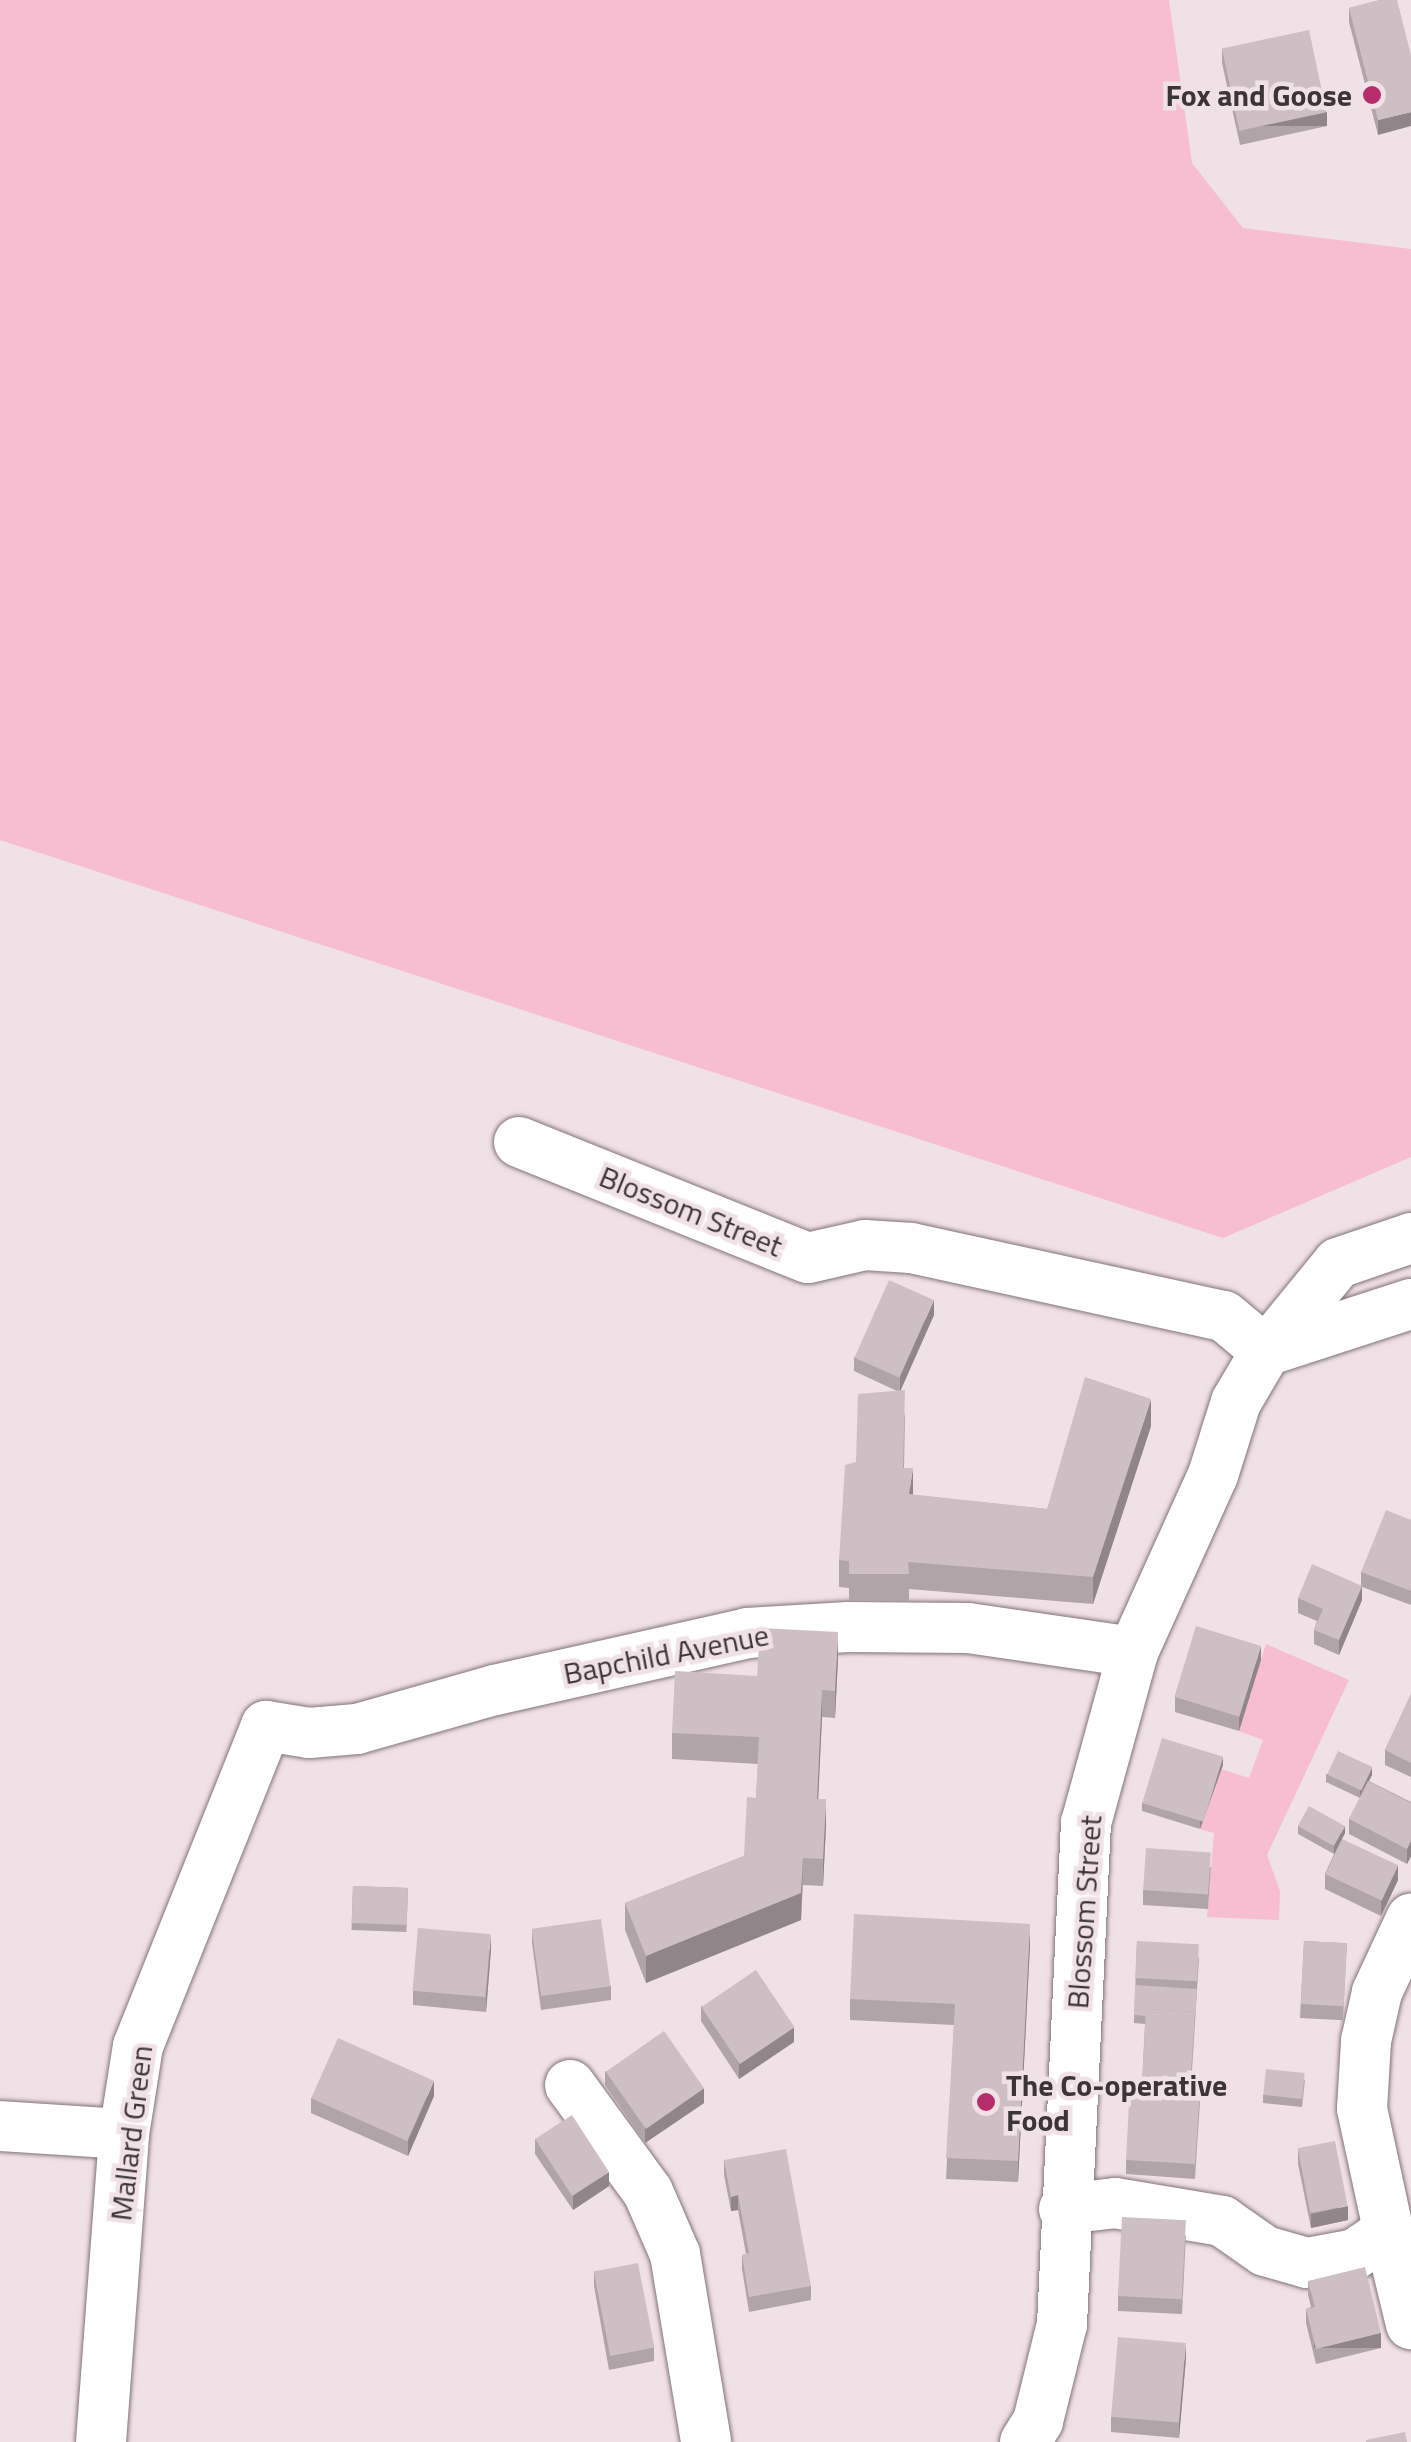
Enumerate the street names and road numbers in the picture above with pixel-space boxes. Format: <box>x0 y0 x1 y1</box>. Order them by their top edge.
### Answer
street label: Blossom Street <box>594 1158 788 1264</box>
street label: Bapchild Avenue <box>560 1616 772 1692</box>
street label: Blossom Street <box>1059 1814 1109 2010</box>
street label: Mallard Green <box>102 2043 160 2223</box>

